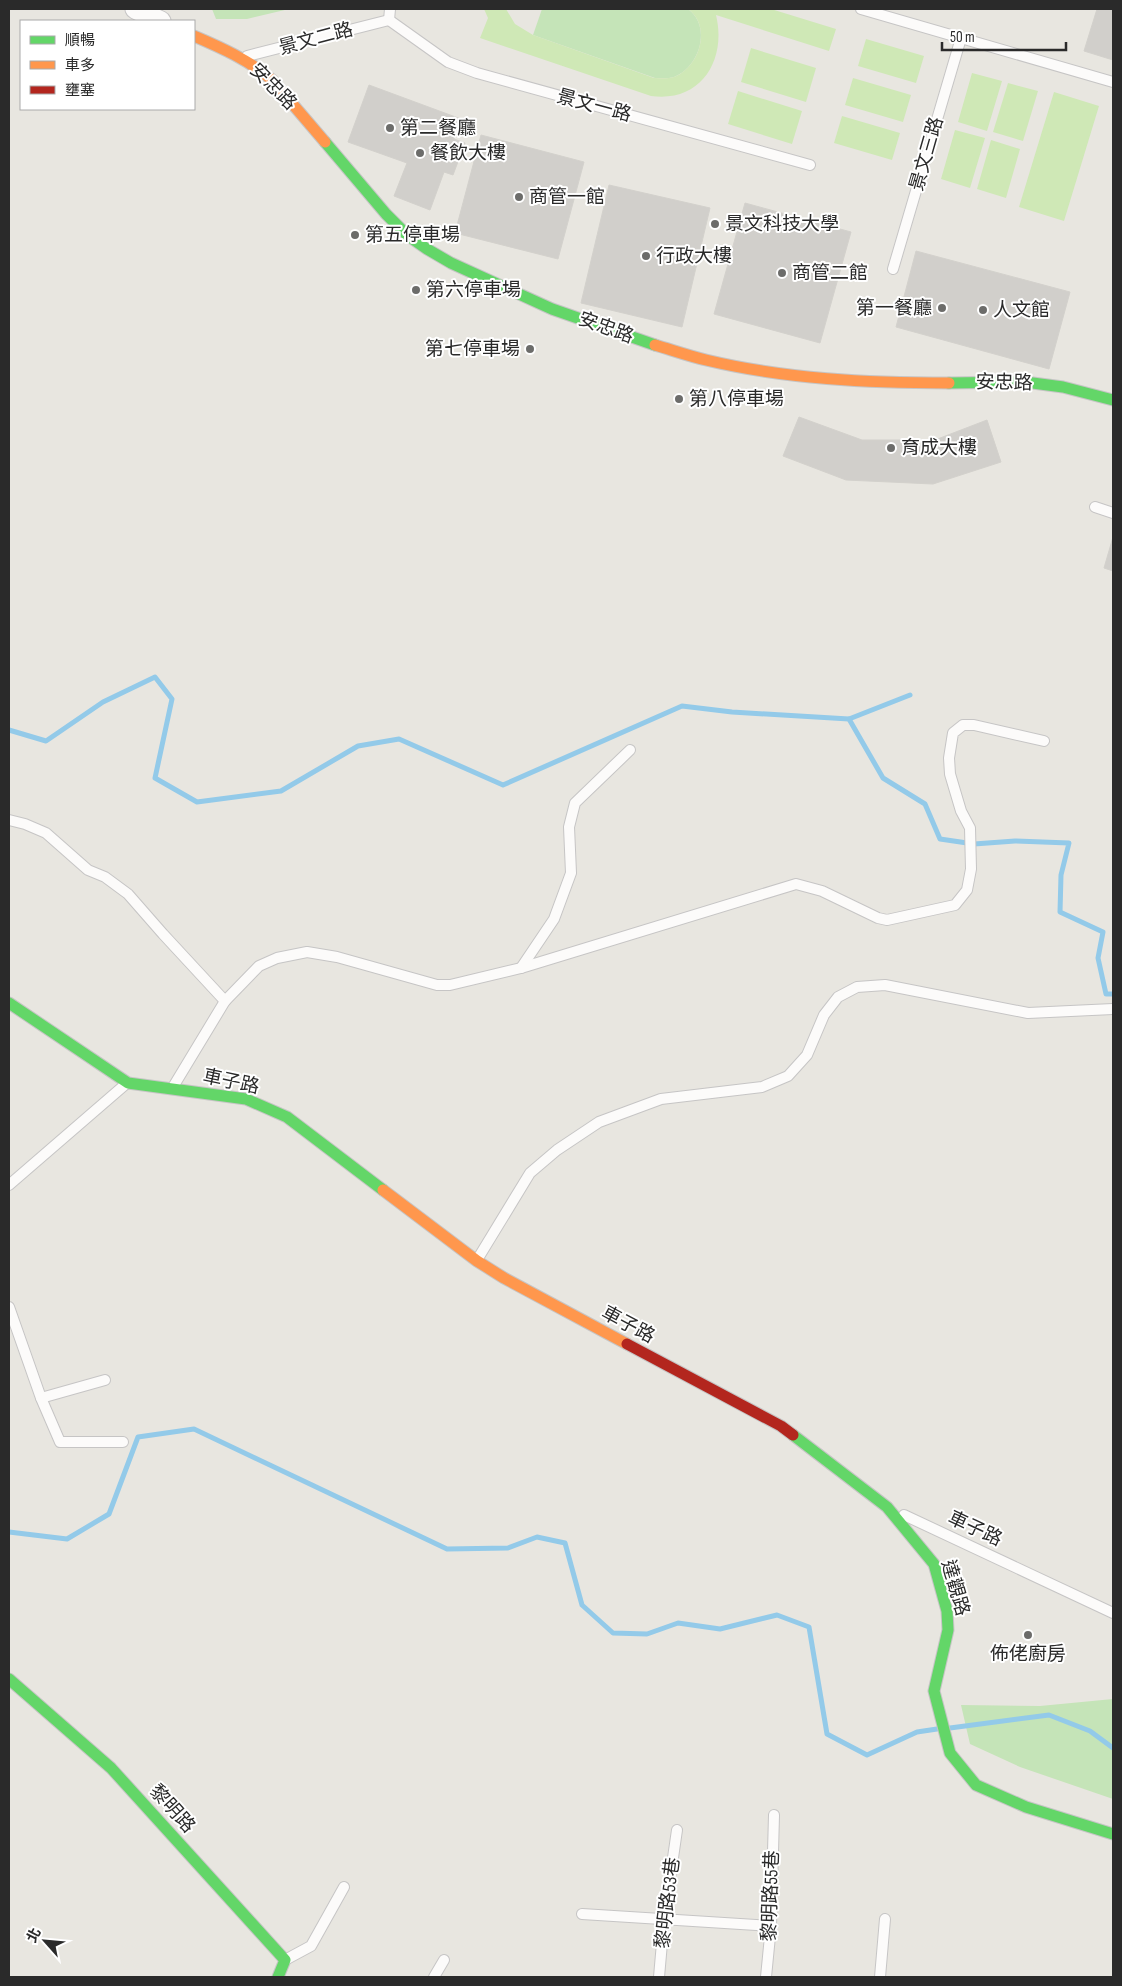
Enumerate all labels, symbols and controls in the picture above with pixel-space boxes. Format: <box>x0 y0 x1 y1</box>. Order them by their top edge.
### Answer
street label: 景文二路 <box>276 18 356 60</box>
legend <box>20 20 195 110</box>
scale bar <box>942 20 1066 52</box>
text: 50 m <box>950 28 975 47</box>
text: 順暢 <box>65 31 95 50</box>
text: 車多 <box>65 56 95 75</box>
street label: 安忠路 <box>245 59 301 115</box>
text: 壅塞 <box>65 81 95 100</box>
street label: 景文一路 <box>554 85 634 127</box>
street label: 景文三路 <box>905 114 949 194</box>
place label: 第二餐廳 <box>400 117 476 140</box>
marker: 第二餐廳 <box>384 122 396 134</box>
place label: 餐飲大樓 <box>430 142 506 165</box>
marker: 餐飲大樓 <box>414 147 426 159</box>
place label: 商管一館 <box>529 186 605 209</box>
marker: 商管一館 <box>513 191 525 203</box>
place label: 景文科技大學 <box>725 213 839 236</box>
marker: 景文科技大學 <box>709 218 721 230</box>
place label: 第五停車場 <box>365 224 460 247</box>
marker: 第五停車場 <box>349 229 361 241</box>
place label: 行政大樓 <box>656 245 732 268</box>
marker: 行政大樓 <box>640 250 652 262</box>
place label: 商管二館 <box>792 262 868 285</box>
marker: 商管二館 <box>776 267 788 279</box>
place label: 第六停車場 <box>426 279 521 302</box>
marker: 第六停車場 <box>410 284 422 296</box>
place label: 第一餐廳 <box>856 297 932 320</box>
place label: 人文館 <box>993 299 1050 322</box>
marker: 第一餐廳 <box>936 302 948 314</box>
marker: 人文館 <box>977 304 989 316</box>
street label: 安忠路 <box>575 307 637 349</box>
place label: 第七停車場 <box>425 338 520 361</box>
marker: 第七停車場 <box>524 343 536 355</box>
street label: 安忠路 <box>975 371 1033 395</box>
place label: 第八停車場 <box>689 388 784 411</box>
marker: 第八停車場 <box>673 393 685 405</box>
place label: 育成大樓 <box>901 437 977 460</box>
marker: 育成大樓 <box>885 442 897 454</box>
street label: 車子路 <box>201 1065 261 1099</box>
street label: 車子路 <box>597 1301 659 1349</box>
street label: 車子路 <box>944 1507 1006 1551</box>
street label: 達觀路 <box>936 1557 974 1619</box>
marker: 佈佬廚房 <box>1022 1629 1034 1641</box>
place label: 佈佬廚房 <box>990 1643 1066 1666</box>
street label: 黎明路 <box>144 1780 200 1838</box>
street label: 黎明路55巷 <box>758 1850 784 1942</box>
street label: 黎明路53巷 <box>651 1856 685 1950</box>
north arrow <box>20 1916 70 1966</box>
text: 北 <box>23 1925 45 1945</box>

